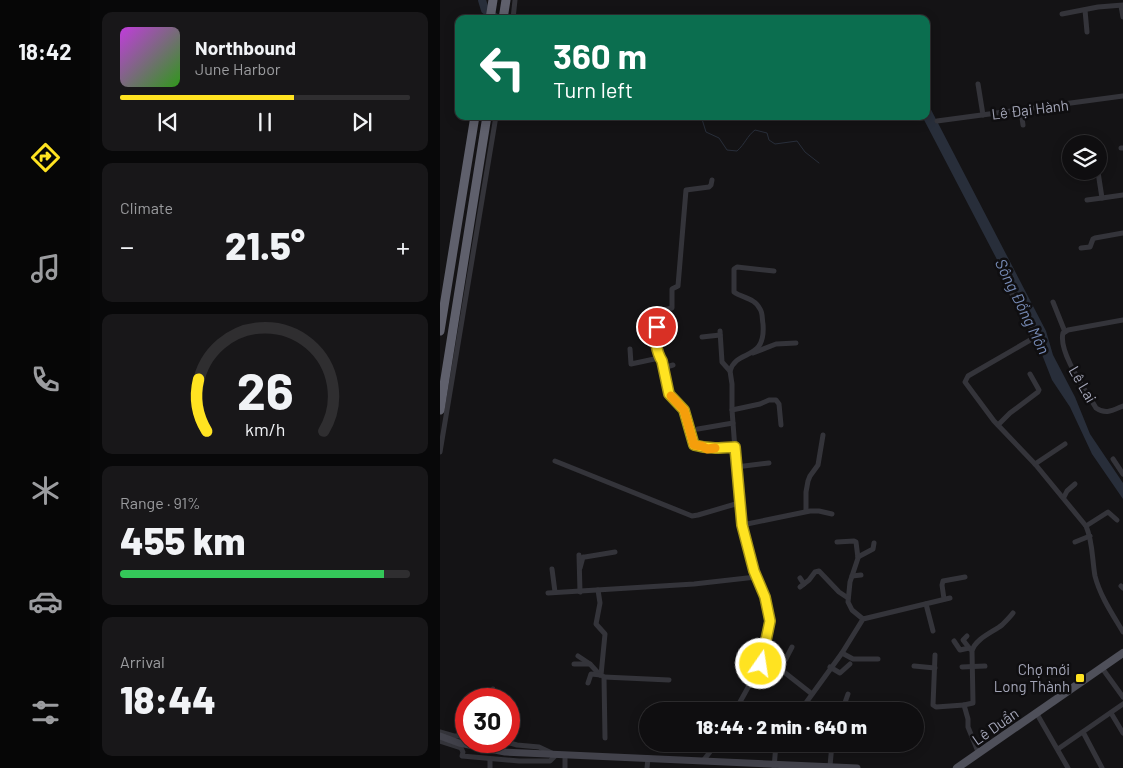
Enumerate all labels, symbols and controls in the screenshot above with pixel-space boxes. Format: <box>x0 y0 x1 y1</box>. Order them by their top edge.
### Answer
text: 360 m <box>553 34 647 76</box>
icon: left <box>470 35 535 100</box>
text: Northbound <box>195 36 296 59</box>
text: 18:42 <box>18 38 72 64</box>
text: June Harbor <box>195 59 281 78</box>
text: Turn left <box>553 76 633 102</box>
street label: Lê Đại Hành <box>990 95 1070 123</box>
icon: previous <box>154 108 182 136</box>
icon: pause <box>251 108 279 136</box>
icon: next <box>348 108 376 136</box>
map controls <box>1062 135 1107 180</box>
button: layers <box>1062 135 1107 180</box>
icon: directions <box>28 140 63 175</box>
text: Climate <box>120 198 173 217</box>
text: 21.5° <box>225 222 305 268</box>
text: − <box>120 229 134 263</box>
text: + <box>396 229 410 263</box>
icon: music <box>28 251 63 286</box>
water label: Sông Đồng Môn <box>992 255 1054 357</box>
pin <box>636 306 678 348</box>
icon: arrive <box>643 313 671 341</box>
text: 26 <box>236 358 294 420</box>
icon: phone <box>28 362 63 397</box>
street label: Lê Lai <box>1065 362 1101 406</box>
text: km/h <box>245 418 285 440</box>
icon: climate <box>28 473 63 508</box>
text: Range · 91% <box>120 493 201 512</box>
text: 455 km <box>120 517 246 563</box>
icon: car <box>28 584 63 619</box>
position arrow <box>734 637 786 689</box>
text: Arrival <box>120 652 165 671</box>
place label: Chợ mới Long Thành <box>994 660 1070 695</box>
marker: Chợ mới Long Thành <box>1074 672 1086 684</box>
text: 18:44 <box>120 676 216 722</box>
speed limit sign: 30 <box>455 688 520 753</box>
icon: filters <box>28 695 63 730</box>
street label: Lê Duẩn <box>968 704 1022 748</box>
text: 18:44 · 2 min · 640 m <box>696 715 867 738</box>

